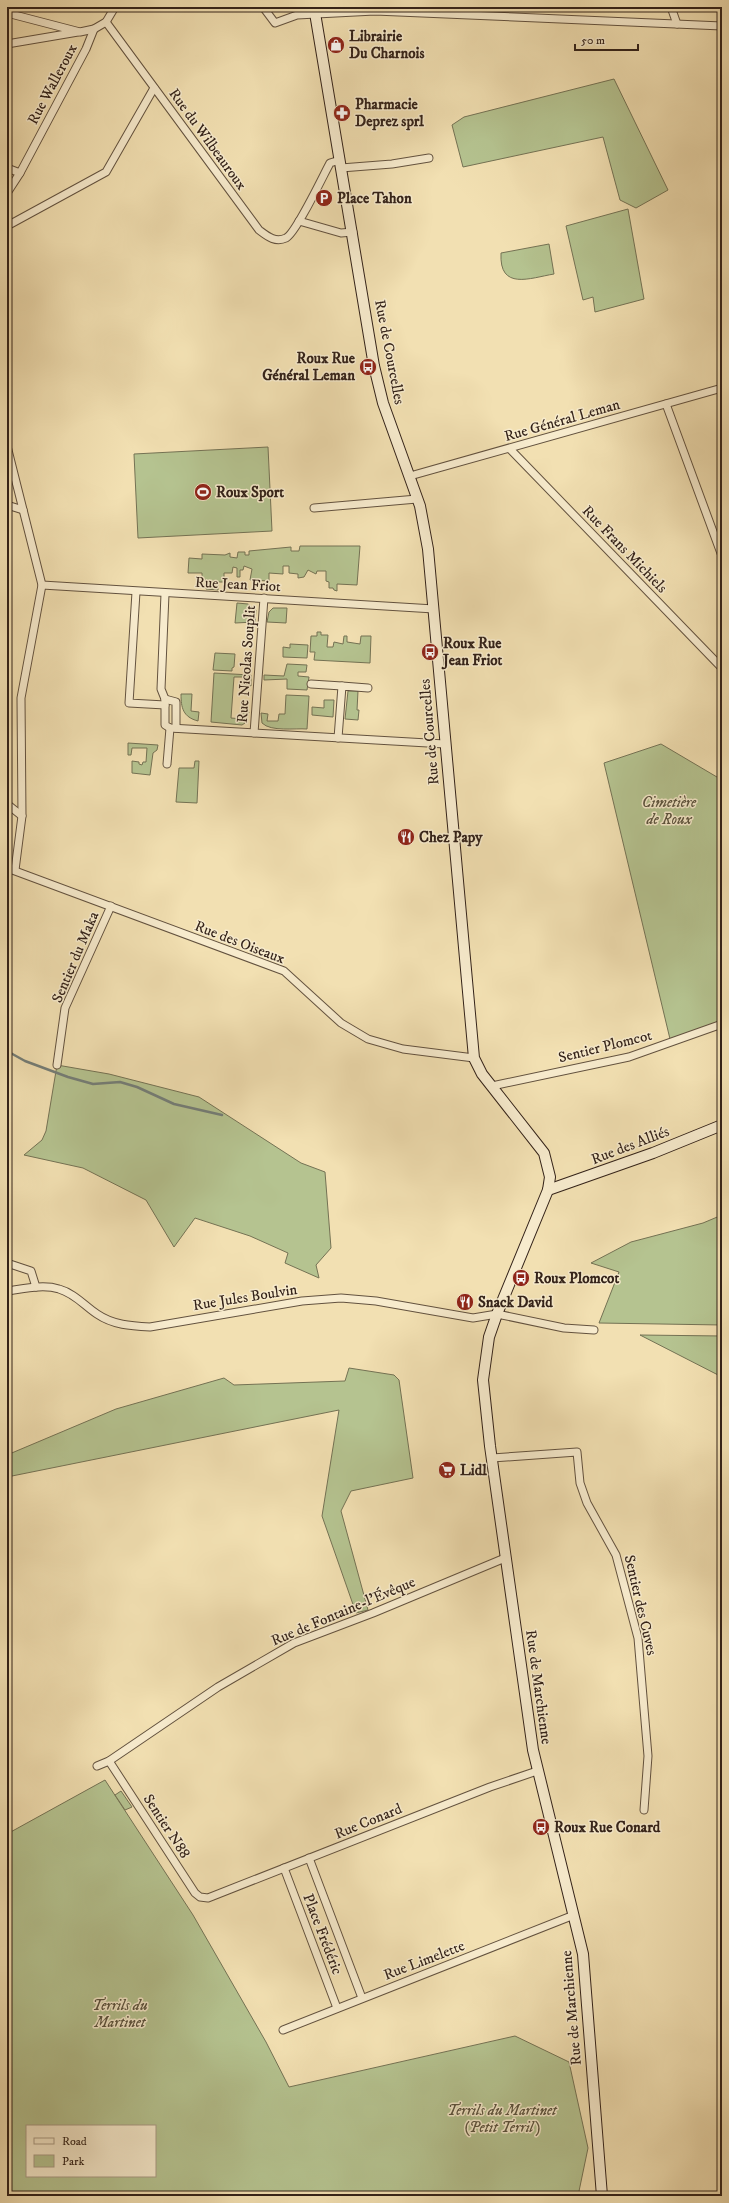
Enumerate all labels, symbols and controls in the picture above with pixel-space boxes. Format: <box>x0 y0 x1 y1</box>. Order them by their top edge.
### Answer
scale bar <box>575 26 638 52</box>
place label: Librairie Du Charnois <box>349 27 424 63</box>
text: 50 m <box>581 33 605 48</box>
shop icon: Librairie Du Charnois <box>326 35 346 55</box>
street label: Rue Walleroux <box>23 40 82 128</box>
street label: Rue du Wilbeauroux <box>164 85 251 194</box>
place label: Pharmacie Deprez sprl <box>355 95 424 131</box>
pharmacy icon: Pharmacie Deprez sprl <box>332 103 352 123</box>
parking icon: Place Tahon <box>314 188 334 208</box>
place label: Place Tahon <box>337 189 412 208</box>
street label: Rue de Courcelles <box>370 298 409 406</box>
place label: Roux Rue Général Leman <box>262 349 356 385</box>
bus stop icon: Roux Rue Général Leman <box>358 357 378 377</box>
street label: Rue Général Leman <box>502 395 622 446</box>
sports icon: Roux Sport <box>193 482 213 502</box>
place label: Roux Sport <box>216 483 284 502</box>
street label: Rue Frans Michiels <box>578 502 671 597</box>
street label: Rue Jean Friot <box>195 573 282 596</box>
street label: Rue Nicolas Souplit <box>233 604 260 724</box>
place label: Roux Rue Jean Friot <box>441 634 503 670</box>
bus stop icon: Roux Rue Jean Friot <box>420 642 440 662</box>
street label: Rue de Courcelles <box>415 678 444 786</box>
park label: Cimetière de Roux <box>642 793 697 829</box>
restaurant icon: Chez Papy <box>396 827 416 847</box>
place label: Chez Papy <box>419 828 483 847</box>
street label: Sentier du Maka <box>48 908 103 1006</box>
street label: Rue des Oiseaux <box>192 917 288 969</box>
street label: Sentier Plomcot <box>556 1026 654 1067</box>
street label: Rue des Alliés <box>588 1122 672 1169</box>
bus stop icon: Roux Plomcot <box>511 1268 531 1288</box>
place label: Roux Plomcot <box>534 1269 619 1288</box>
street label: Rue Jules Boulvin <box>192 1280 299 1315</box>
restaurant icon: Snack David <box>455 1292 475 1312</box>
place label: Snack David <box>478 1293 553 1312</box>
supermarket icon: Lidl <box>437 1460 457 1480</box>
place label: Lidl <box>460 1461 487 1480</box>
street label: Sentier des Cuves <box>620 1553 661 1657</box>
street label: Rue de Fontaine-l'Évêque <box>268 1572 418 1650</box>
street label: Rue de Marchienne <box>521 1629 556 1746</box>
street label: Sentier N88 <box>139 1791 194 1862</box>
street label: Rue Conard <box>332 1799 405 1844</box>
bus stop icon: Roux Rue Conard <box>531 1817 551 1837</box>
place label: Roux Rue Conard <box>554 1818 661 1837</box>
street label: Place Frédéric <box>298 1891 347 1978</box>
street label: Rue Limelette <box>381 1936 467 1985</box>
street label: Rue de Marchienne <box>557 1950 586 2066</box>
park label: Terrils du Martinet <box>92 1996 148 2032</box>
park label: Terrils du Martinet (Petit Terril) <box>447 2101 558 2137</box>
legend <box>26 2125 156 2177</box>
text: Road <box>62 2134 87 2149</box>
text: Park <box>62 2154 84 2169</box>

